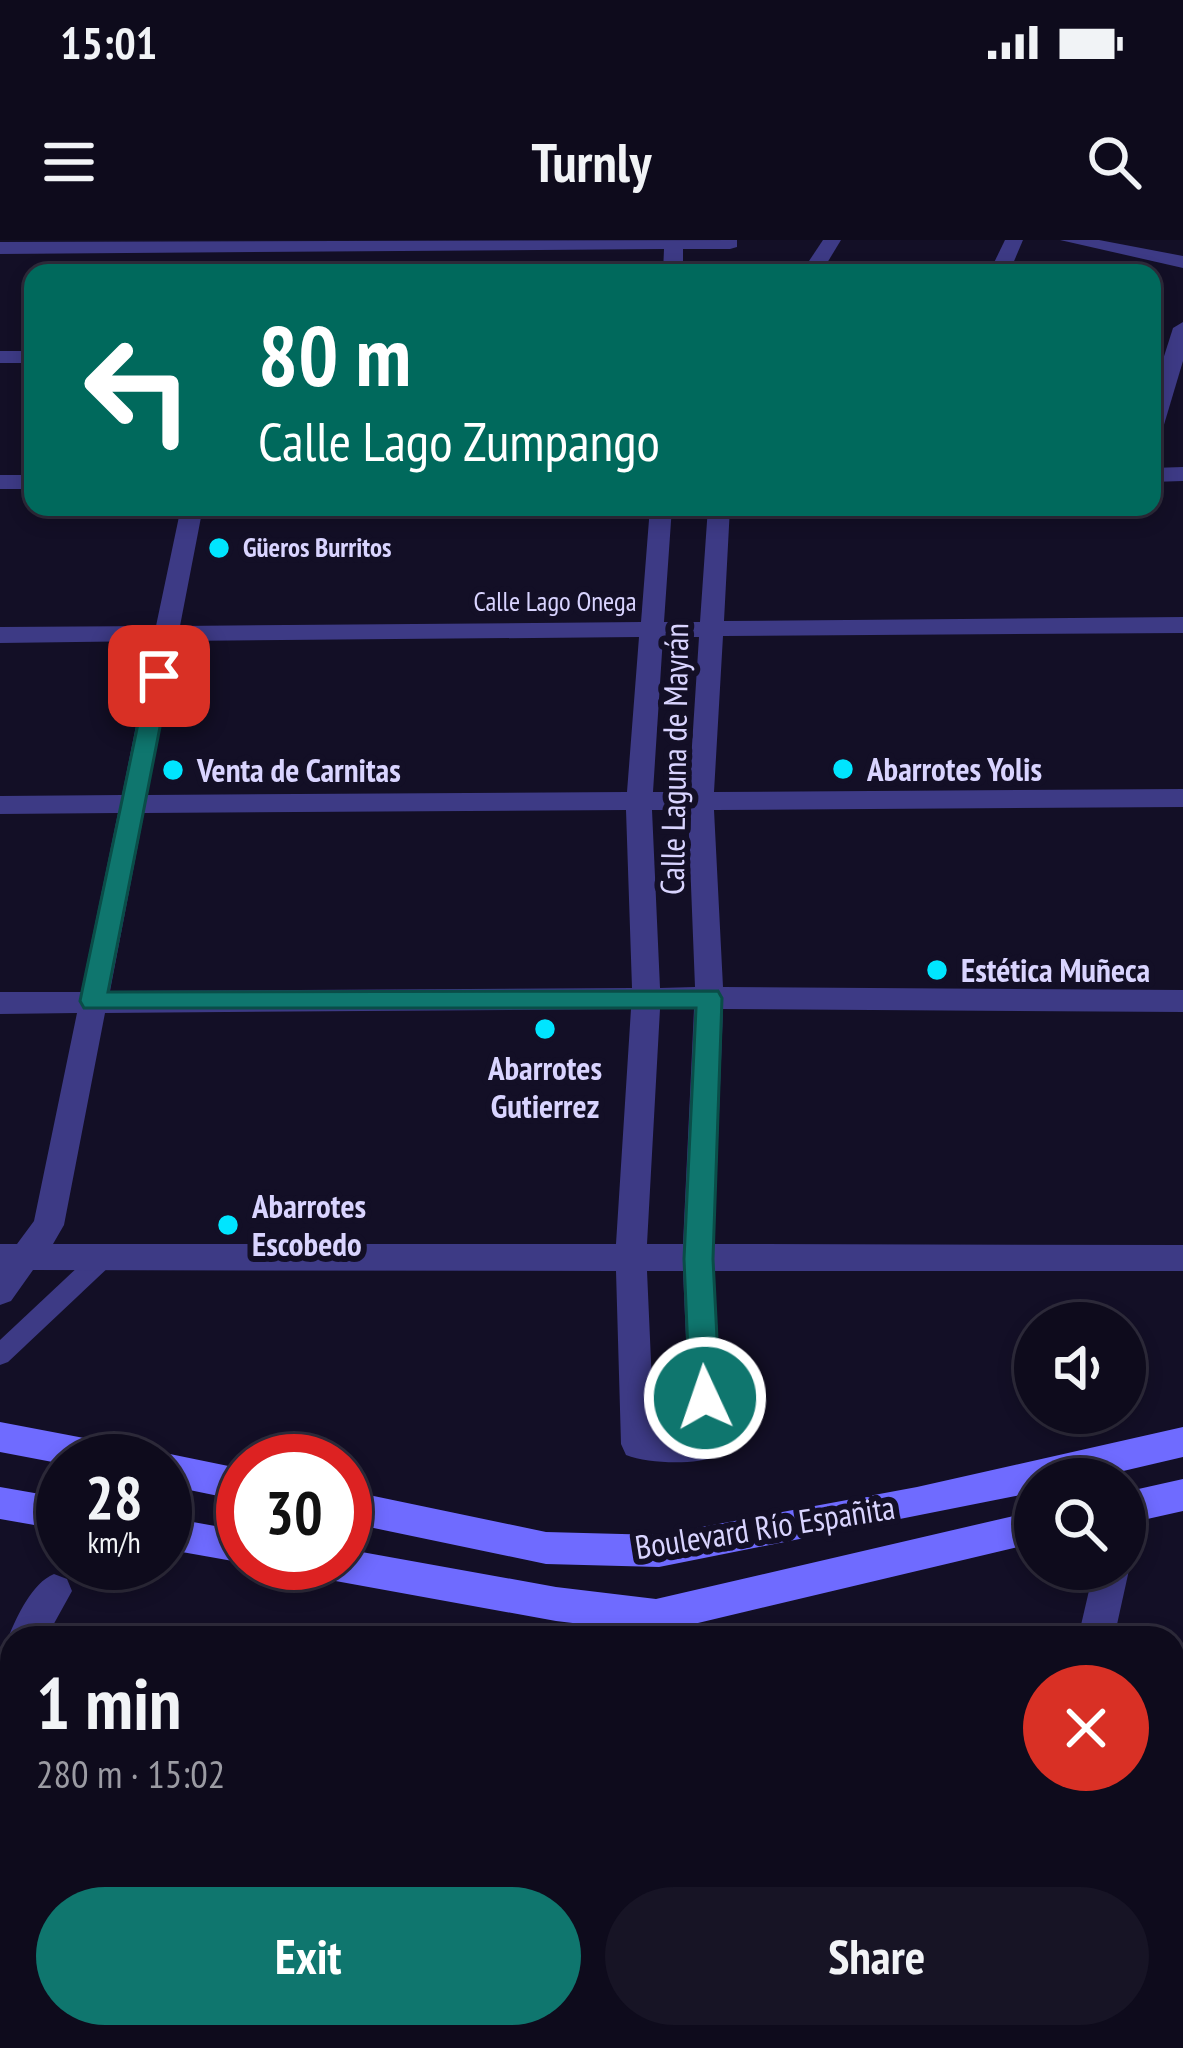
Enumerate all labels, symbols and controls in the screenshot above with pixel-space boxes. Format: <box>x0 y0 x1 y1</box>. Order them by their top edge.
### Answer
text: 15:01 <box>60 13 157 71</box>
text: Turnly <box>532 127 651 197</box>
icon: menu <box>36 129 102 195</box>
icon: search <box>1081 129 1147 195</box>
text: 80 m <box>258 300 411 409</box>
icon: left <box>60 312 216 468</box>
text: Calle Lago Zumpango <box>258 406 660 476</box>
place label: Güeros Burritos <box>243 530 392 564</box>
marker: Güeros Burritos <box>206 535 232 561</box>
street label: Calle Lago Onega <box>473 584 637 618</box>
street label: Calle Laguna de Mayrán <box>650 623 697 895</box>
pin <box>108 625 210 727</box>
icon: arrive <box>126 643 192 709</box>
place label: Abarrotes Yolis <box>866 747 1042 790</box>
place label: Venta de Carnitas <box>196 748 401 791</box>
marker: Abarrotes Yolis <box>830 756 856 782</box>
marker: Venta de Carnitas <box>160 757 186 783</box>
place label: Estética Muñeca <box>961 948 1150 991</box>
marker: Estética Muñeca <box>924 957 950 983</box>
marker: Abarrotes Gutierrez <box>532 1016 558 1042</box>
place label: Abarrotes Gutierrez <box>487 1046 602 1127</box>
place label: Abarrotes Escobedo <box>251 1184 366 1265</box>
marker: Abarrotes Escobedo <box>215 1212 241 1238</box>
map controls <box>1014 1302 1146 1590</box>
button: sound <box>1014 1302 1146 1434</box>
position arrow <box>642 1335 768 1461</box>
speed limit sign: 30 <box>216 1434 372 1590</box>
text: 28 <box>85 1458 143 1536</box>
button: search <box>1014 1458 1146 1590</box>
street label: Boulevard Río Españita <box>632 1485 898 1568</box>
text: km/h <box>87 1522 141 1561</box>
text: 1 min <box>36 1656 181 1749</box>
button: close <box>1023 1665 1149 1791</box>
text: 280 m · 15:02 <box>36 1748 225 1799</box>
button: Exit <box>36 1887 581 2025</box>
button: Share <box>605 1887 1149 2025</box>

